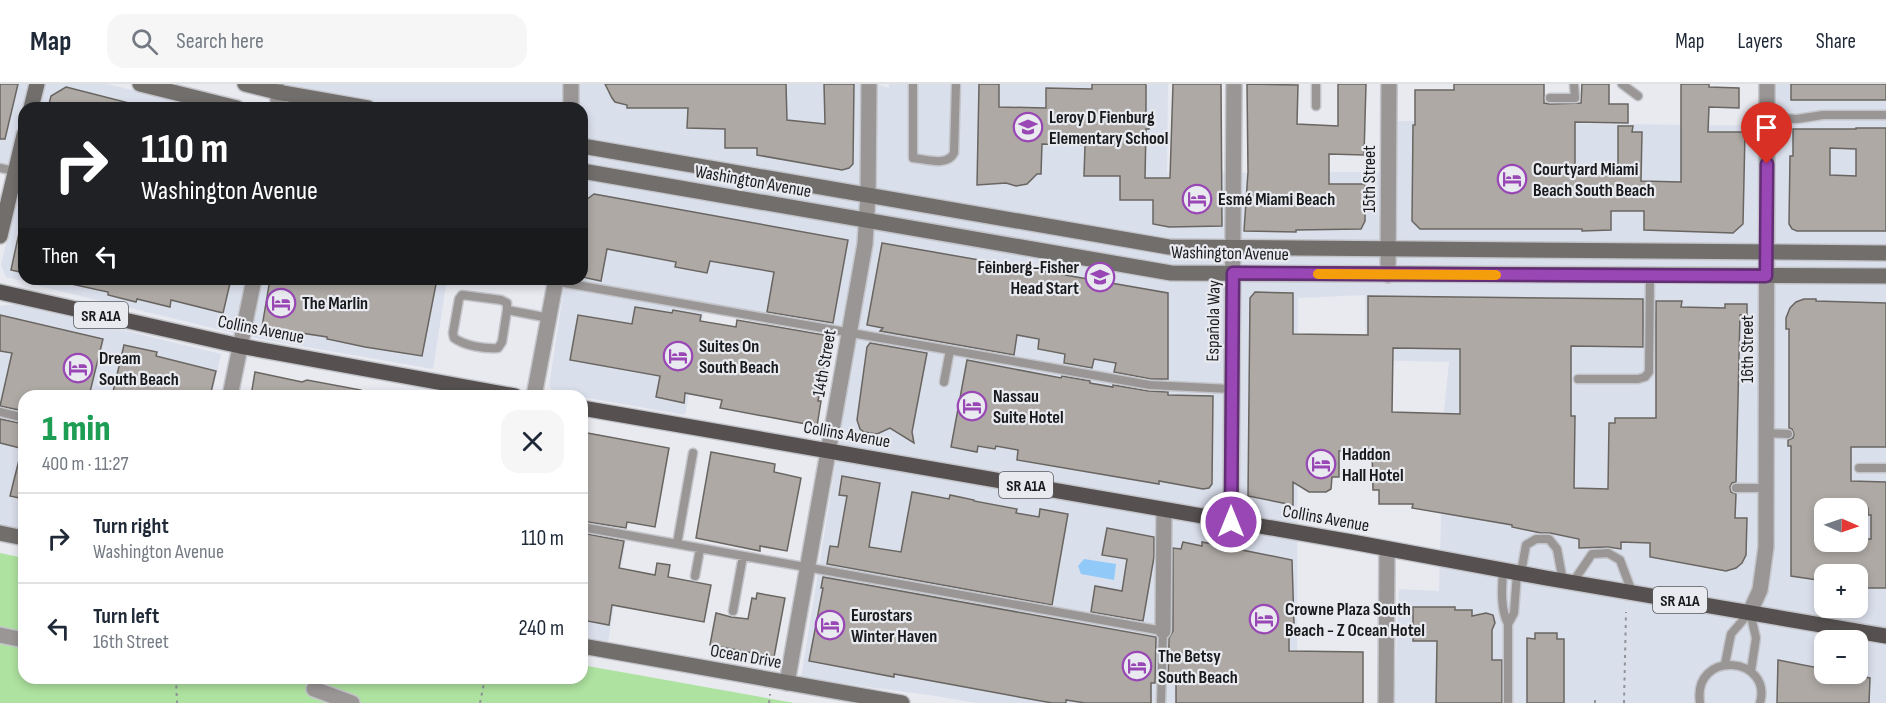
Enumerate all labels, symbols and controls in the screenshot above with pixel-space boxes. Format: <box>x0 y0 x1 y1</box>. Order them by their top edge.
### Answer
search box <box>107 14 527 68</box>
text: Map <box>30 25 71 58</box>
icon: search <box>128 25 161 58</box>
text: Search here <box>176 28 264 55</box>
text: Map <box>1675 29 1704 54</box>
text: Layers <box>1737 29 1783 54</box>
text: Share <box>1816 29 1856 54</box>
pin <box>1741 102 1792 164</box>
place label: Leroy D Fienburg Elementary School <box>1049 107 1168 149</box>
school or university icon: Leroy D Fienburg Elementary School <box>1012 111 1044 143</box>
icon: arrive <box>1750 111 1783 144</box>
text: 110 m <box>141 124 228 175</box>
icon: right <box>42 126 120 204</box>
street label: 15th Street <box>1359 145 1380 213</box>
place label: Courtyard Miami Beach South Beach <box>1533 159 1655 201</box>
street label: Washington Avenue <box>693 161 813 202</box>
hotel icon: Courtyard Miami Beach South Beach <box>1496 163 1528 195</box>
text: Washington Avenue <box>141 175 318 207</box>
hotel icon: Esmé Miami Beach <box>1181 183 1213 215</box>
place label: Esmé Miami Beach <box>1218 189 1335 210</box>
icon: left <box>90 240 123 273</box>
street label: Washington Avenue <box>1171 242 1289 265</box>
text: Then <box>42 243 78 270</box>
place label: Feinberg-Fisher Head Start <box>978 257 1079 299</box>
school or university icon: Feinberg-Fisher Head Start <box>1084 261 1116 293</box>
street label: Española Way <box>1202 280 1225 362</box>
hotel icon: The Marlin <box>265 287 297 319</box>
place label: The Marlin <box>302 293 368 314</box>
road number: SR A1A <box>74 302 128 328</box>
street label: Collins Avenue <box>216 311 306 348</box>
street label: 16th Street <box>1737 314 1758 383</box>
street label: 14th Street <box>808 327 841 398</box>
place label: Suites On South Beach <box>699 336 779 378</box>
hotel icon: Suites On South Beach <box>662 340 694 372</box>
place label: Dream South Beach <box>99 348 179 390</box>
hotel icon: Dream South Beach <box>62 352 94 384</box>
place label: Nassau Suite Hotel <box>993 386 1064 428</box>
hotel icon: Nassau Suite Hotel <box>956 390 988 422</box>
text: 1 min <box>42 408 110 451</box>
button: close <box>501 410 564 473</box>
street label: Collins Avenue <box>802 417 892 452</box>
place label: Haddon Hall Hotel <box>1342 444 1404 486</box>
hotel icon: Haddon Hall Hotel <box>1305 448 1337 480</box>
text: 400 m · 11:27 <box>42 452 129 476</box>
road number: SR A1A <box>999 472 1053 498</box>
position arrow <box>1199 490 1263 554</box>
north arrow <box>1814 498 1868 552</box>
map controls <box>1814 498 1868 684</box>
street label: Collins Avenue <box>1281 501 1371 536</box>
text: Turn right <box>93 513 169 540</box>
icon: right <box>42 522 75 555</box>
text: 110 m <box>521 525 564 552</box>
text: Washington Avenue <box>93 540 224 564</box>
button: + <box>1814 564 1868 618</box>
road number: SR A1A <box>1653 587 1707 613</box>
place label: Crowne Plaza South Beach - Z Ocean Hotel <box>1285 599 1425 641</box>
text: Turn left <box>93 603 159 630</box>
hotel icon: Crowne Plaza South Beach - Z Ocean Hotel <box>1248 603 1280 635</box>
place label: Eurostars Winter Haven <box>851 605 937 647</box>
hotel icon: Eurostars Winter Haven <box>814 609 846 641</box>
icon: left <box>42 612 75 645</box>
text: 240 m <box>518 615 564 642</box>
text: 16th Street <box>93 630 169 654</box>
button: − <box>1814 630 1868 684</box>
street label: Ocean Drive <box>709 640 783 673</box>
place label: The Betsy South Beach <box>1158 646 1238 688</box>
hotel icon: The Betsy South Beach <box>1121 650 1153 682</box>

